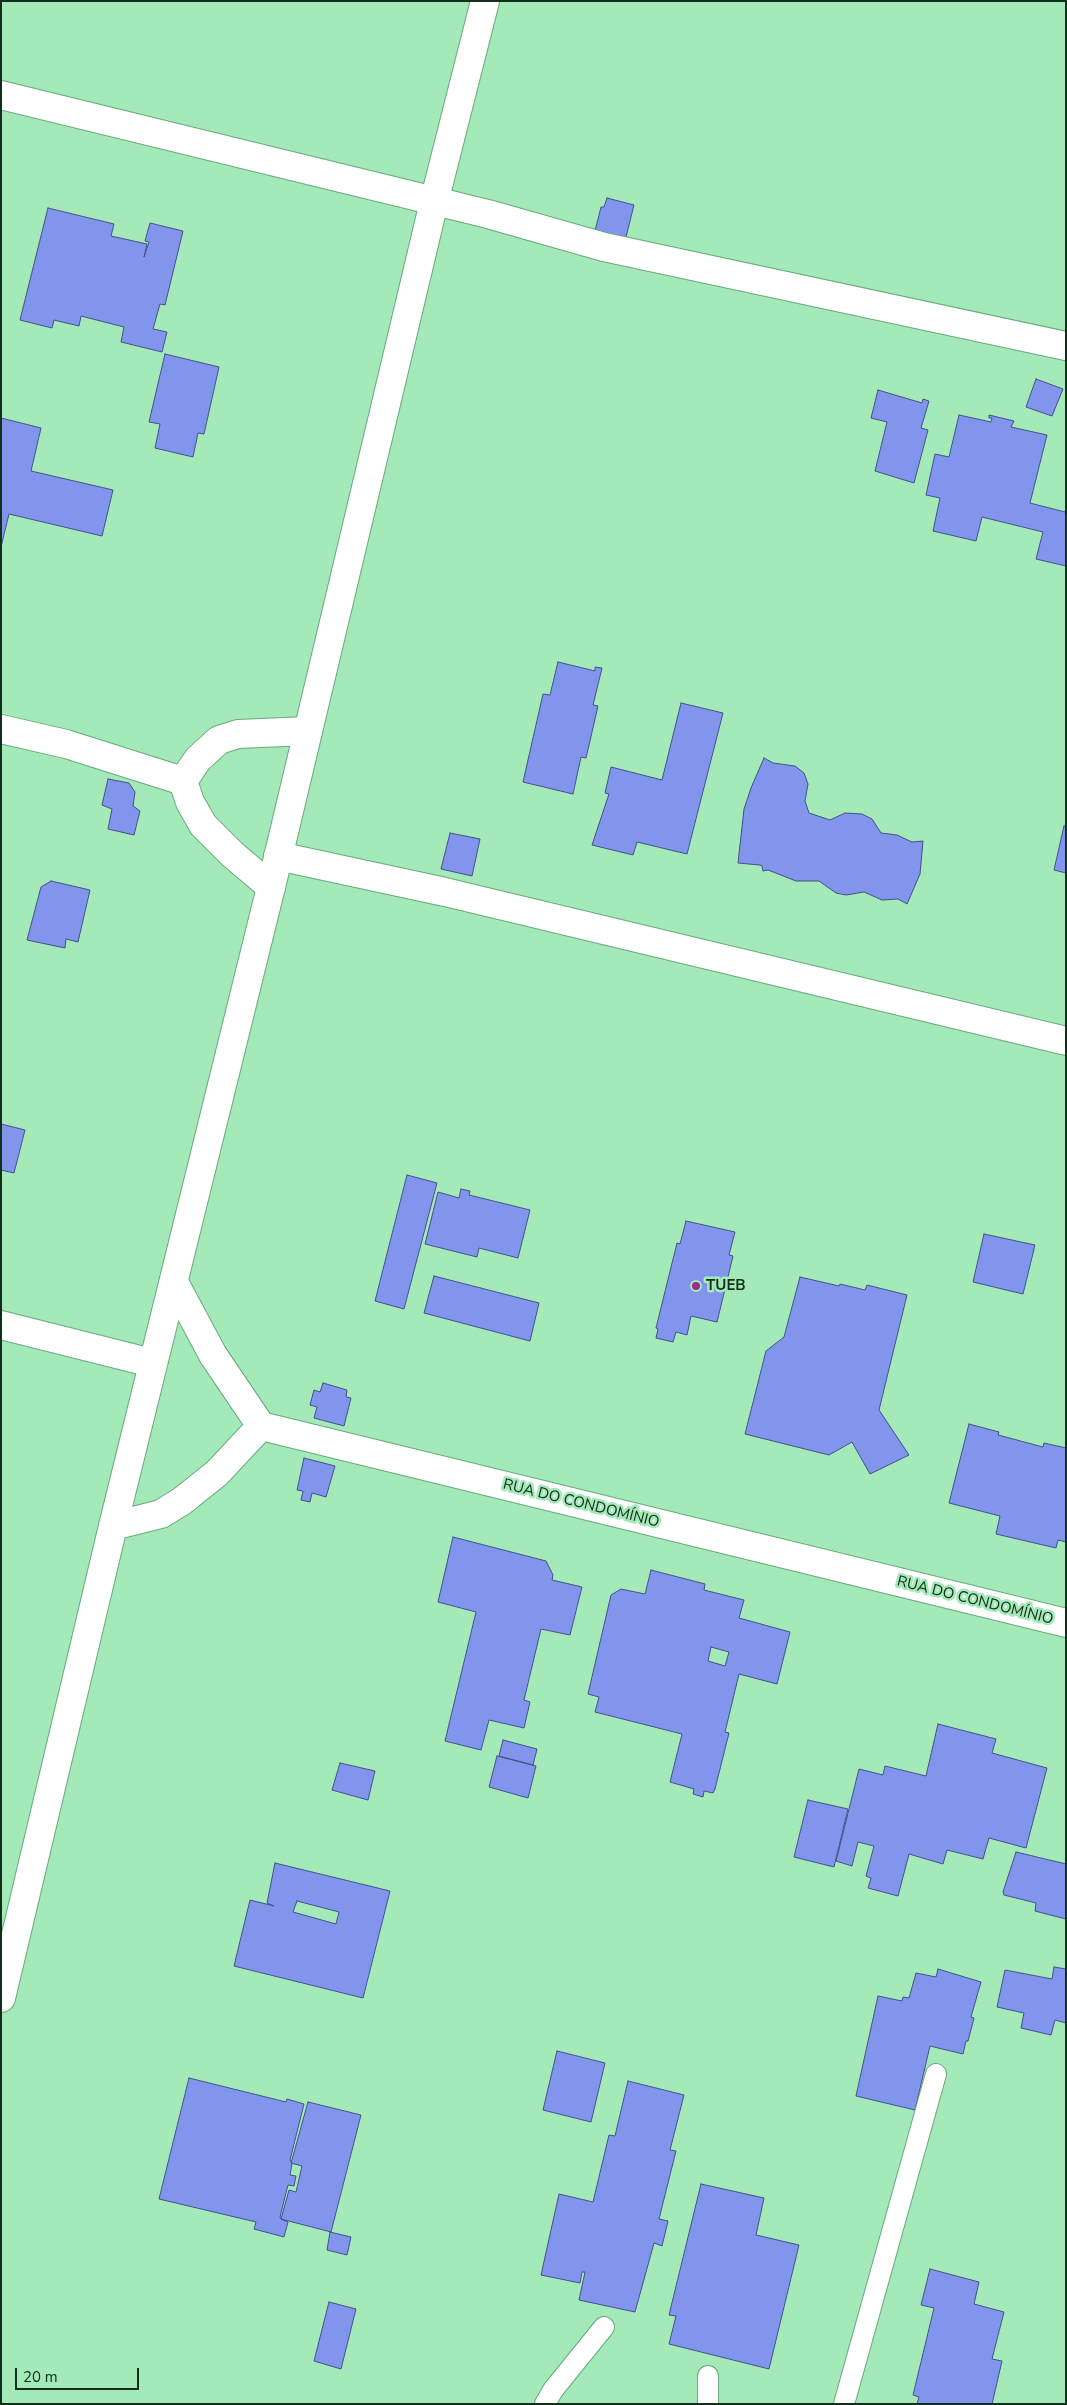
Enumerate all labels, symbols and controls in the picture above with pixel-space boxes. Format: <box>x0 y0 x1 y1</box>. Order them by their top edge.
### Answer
place label: TUEB <box>706 1277 746 1295</box>
marker: TUEB <box>690 1280 702 1292</box>
street label: RUA DO CONDOMÍNIO <box>501 1476 661 1532</box>
street label: RUA DO CONDOMÍNIO <box>895 1573 1055 1629</box>
scale bar <box>18 2358 141 2390</box>
text: 20 m <box>23 2367 58 2387</box>

